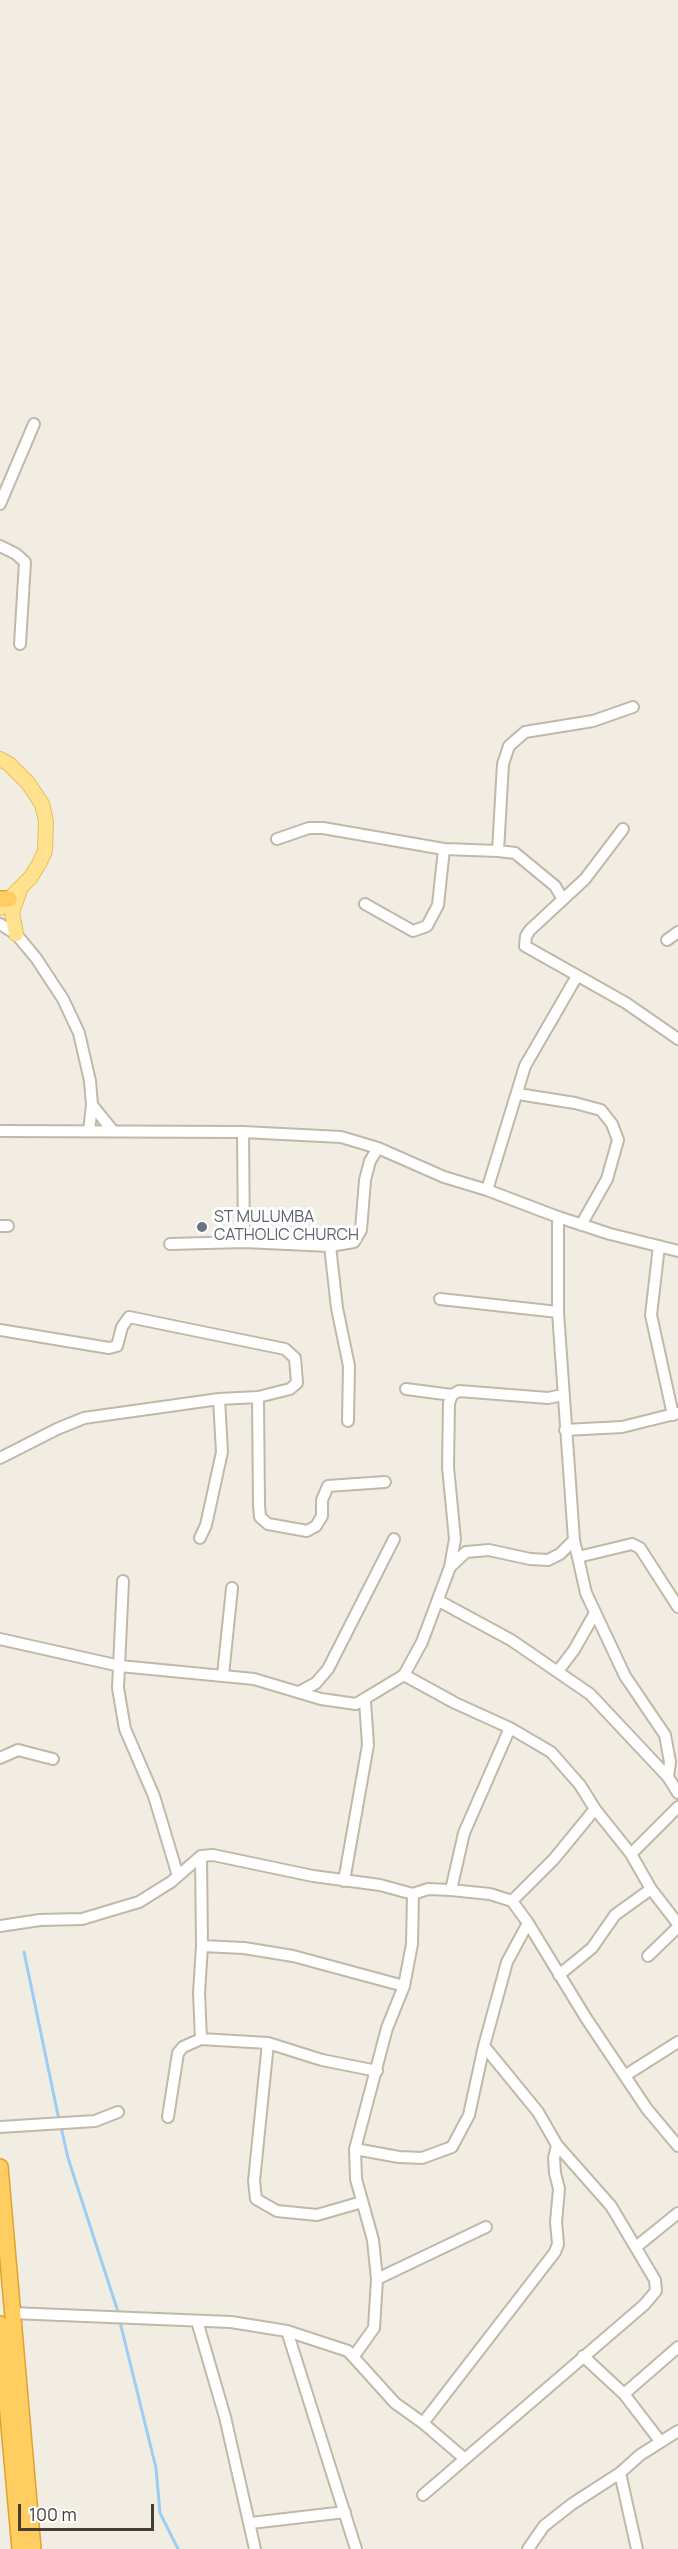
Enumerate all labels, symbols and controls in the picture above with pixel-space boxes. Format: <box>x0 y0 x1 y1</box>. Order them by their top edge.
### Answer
place label: ST MULUMBA CATHOLIC CHURCH <box>214 1208 359 1246</box>
marker: ST MULUMBA CATHOLIC CHURCH <box>195 1220 209 1234</box>
scale bar <box>21 2492 158 2530</box>
text: 100 m <box>29 2502 77 2526</box>

